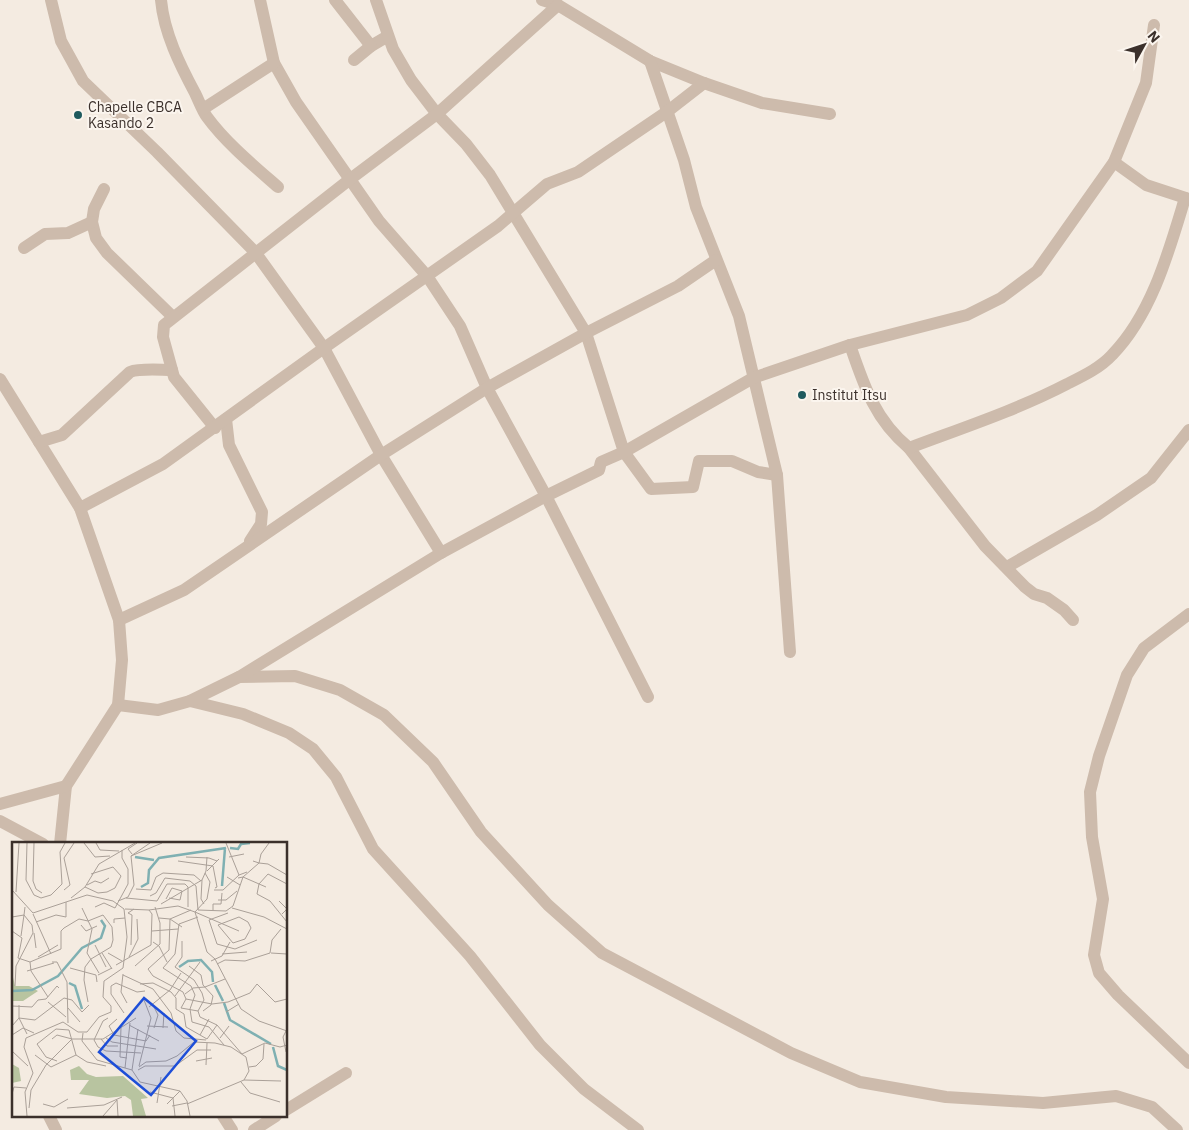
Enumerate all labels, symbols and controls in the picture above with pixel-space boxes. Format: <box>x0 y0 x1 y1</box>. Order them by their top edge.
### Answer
north arrow <box>1119 20 1169 70</box>
text: N <box>1144 27 1164 46</box>
place label: Chapelle CBCA Kasando 2 <box>88 98 182 132</box>
marker: Chapelle CBCA Kasando 2 <box>72 109 84 121</box>
place label: Institut Itsu <box>812 386 887 404</box>
marker: Institut Itsu <box>796 389 808 401</box>
inset map <box>12 842 288 1118</box>

